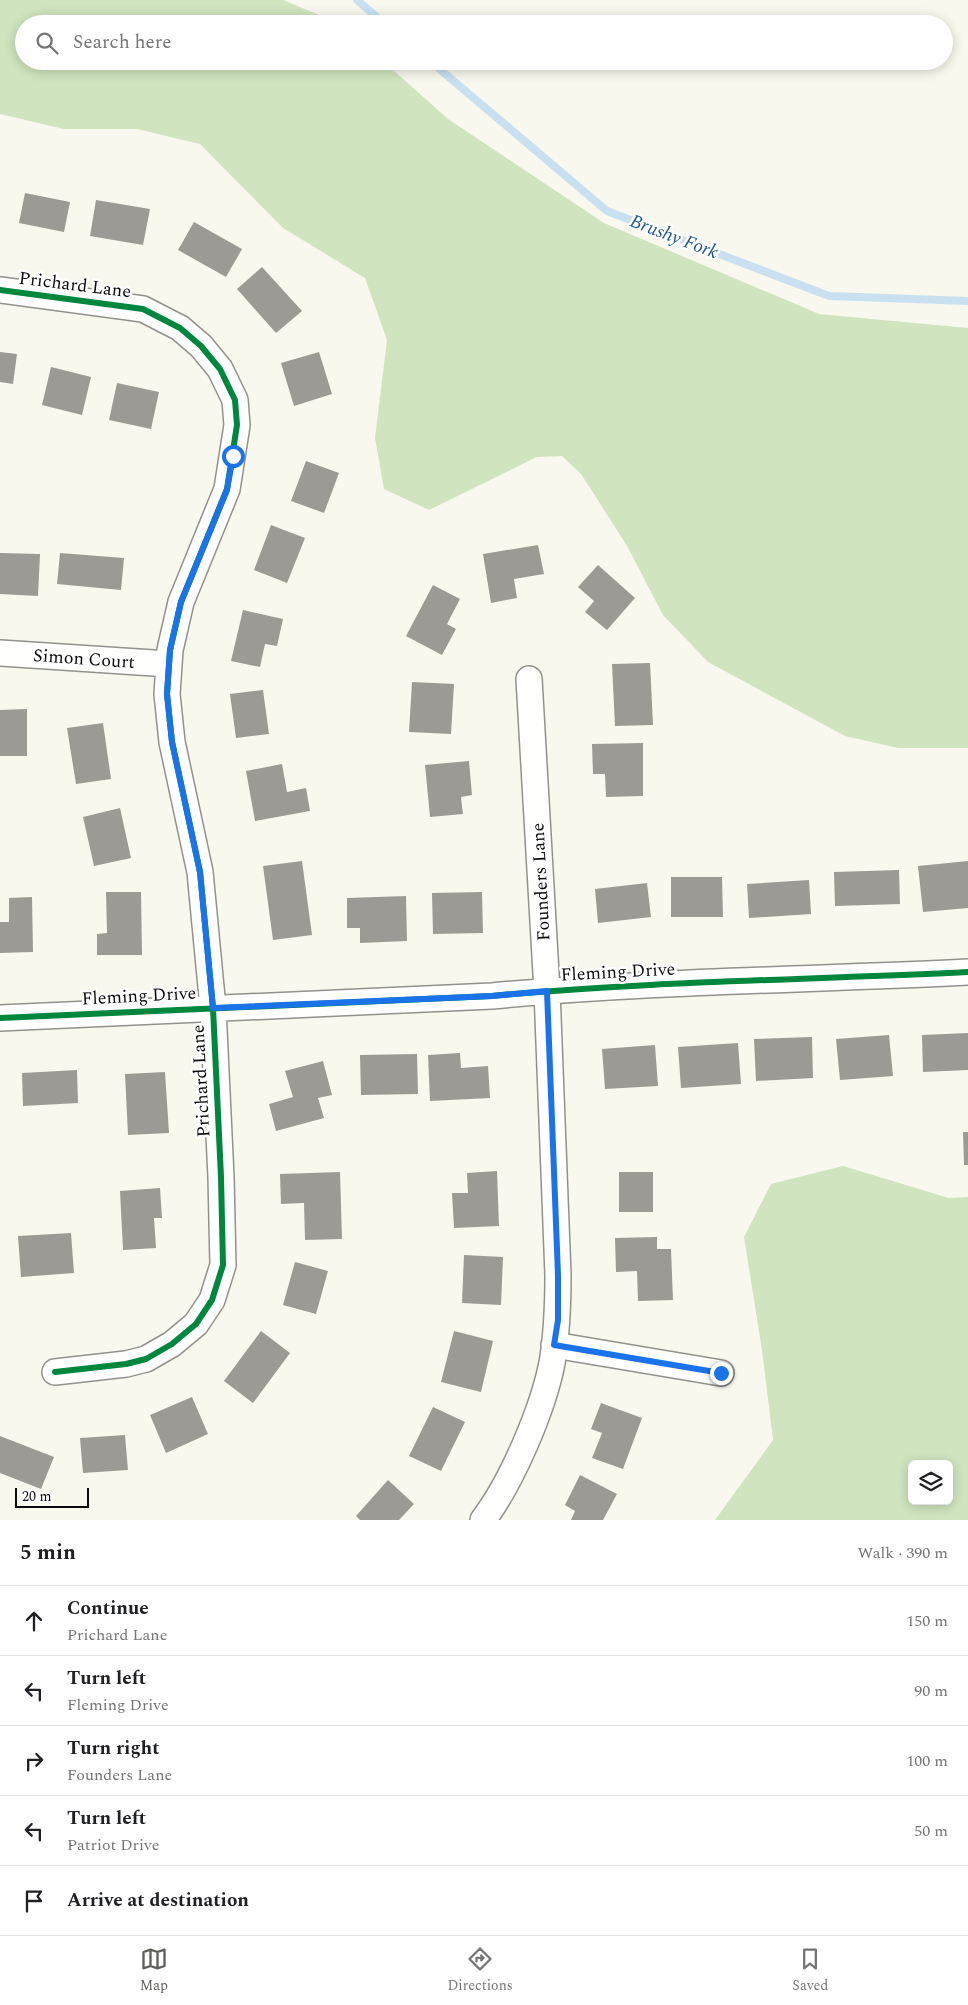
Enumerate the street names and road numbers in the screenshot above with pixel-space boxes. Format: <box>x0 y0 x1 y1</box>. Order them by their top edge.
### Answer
street label: Prichard Lane <box>17 265 133 305</box>
street label: Simon Court <box>32 642 136 676</box>
street label: Founders Lane <box>524 822 558 942</box>
street label: Fleming Drive <box>560 956 676 988</box>
street label: Fleming Drive <box>81 980 197 1012</box>
street label: Prichard Lane <box>185 1024 217 1138</box>

